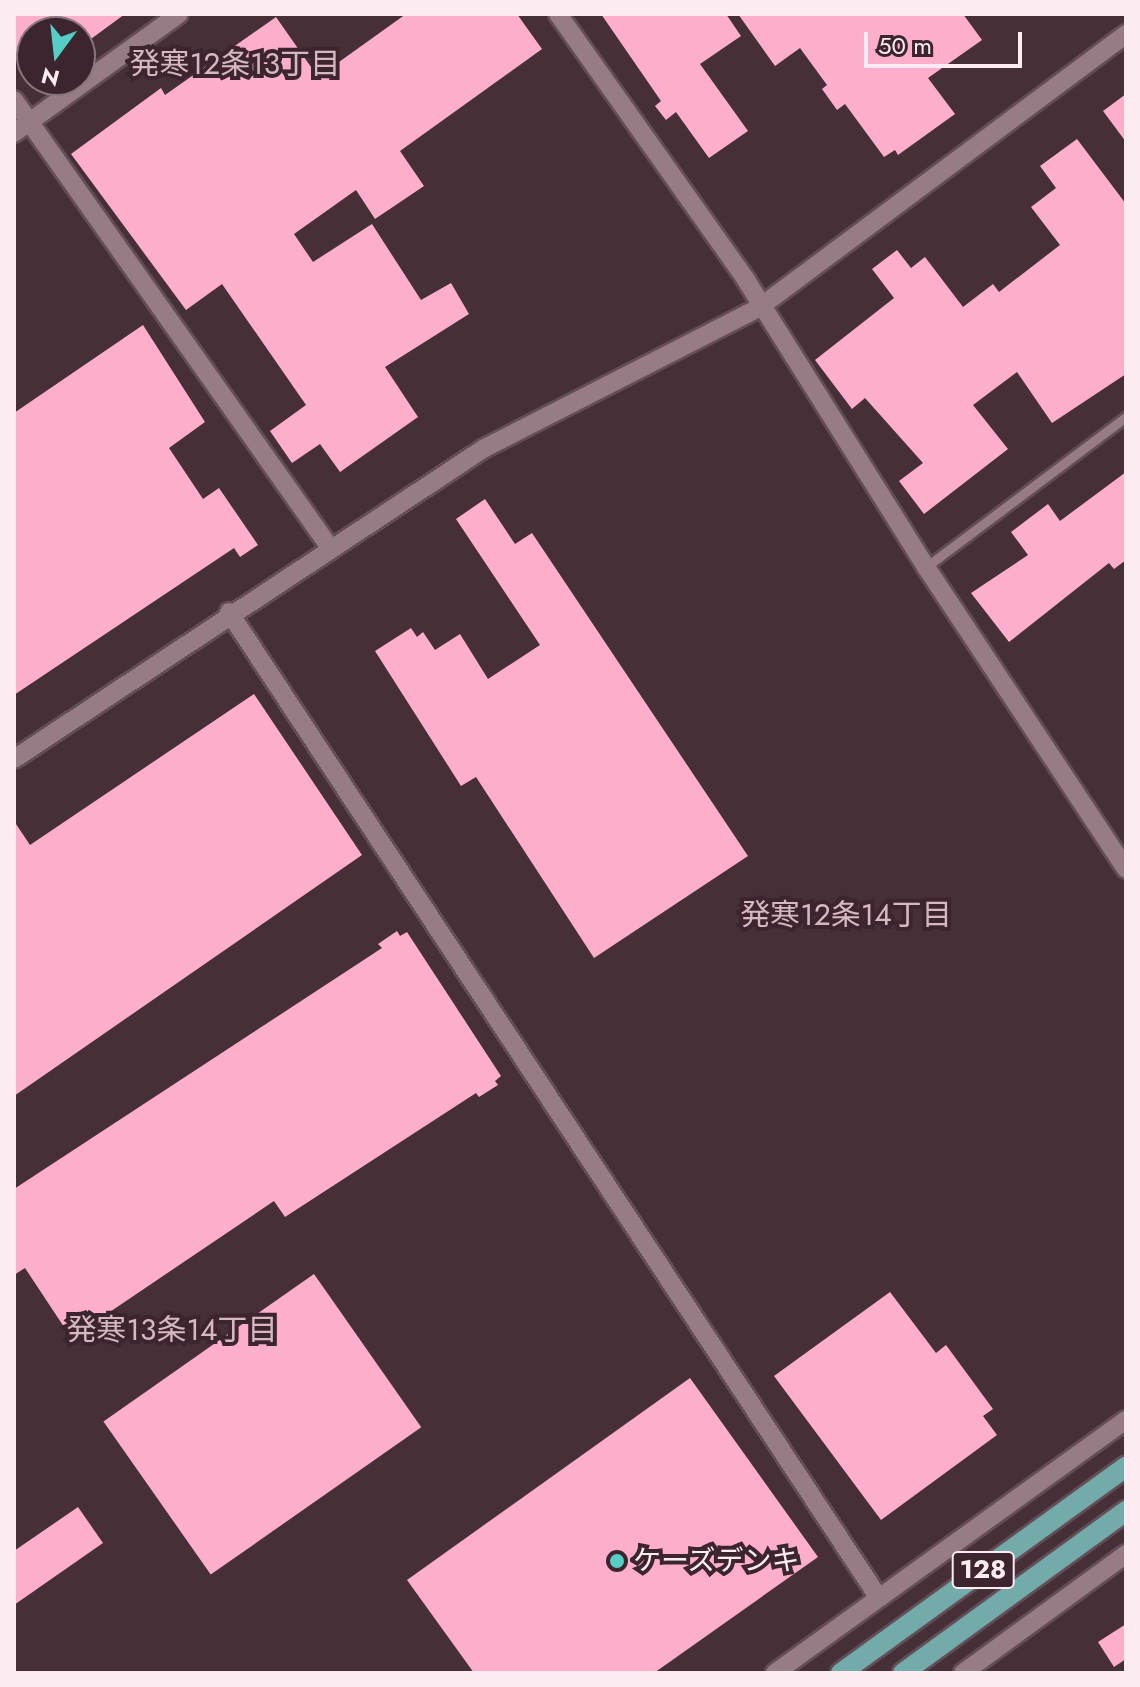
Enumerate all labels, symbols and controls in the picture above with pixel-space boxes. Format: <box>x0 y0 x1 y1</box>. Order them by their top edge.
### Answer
north arrow <box>16 16 96 96</box>
scale bar <box>868 16 1026 66</box>
text: 50 m <box>878 28 932 63</box>
district label: 発寒12条13丁目 <box>130 46 340 82</box>
text: N <box>38 60 63 95</box>
district label: 発寒12条14丁目 <box>740 897 952 933</box>
district label: 発寒13条14丁目 <box>67 1312 277 1348</box>
place label: ケーズデンキ <box>633 1544 801 1578</box>
road number: 128 <box>951 1548 1015 1592</box>
marker: ケーズデンキ <box>608 1552 626 1570</box>

